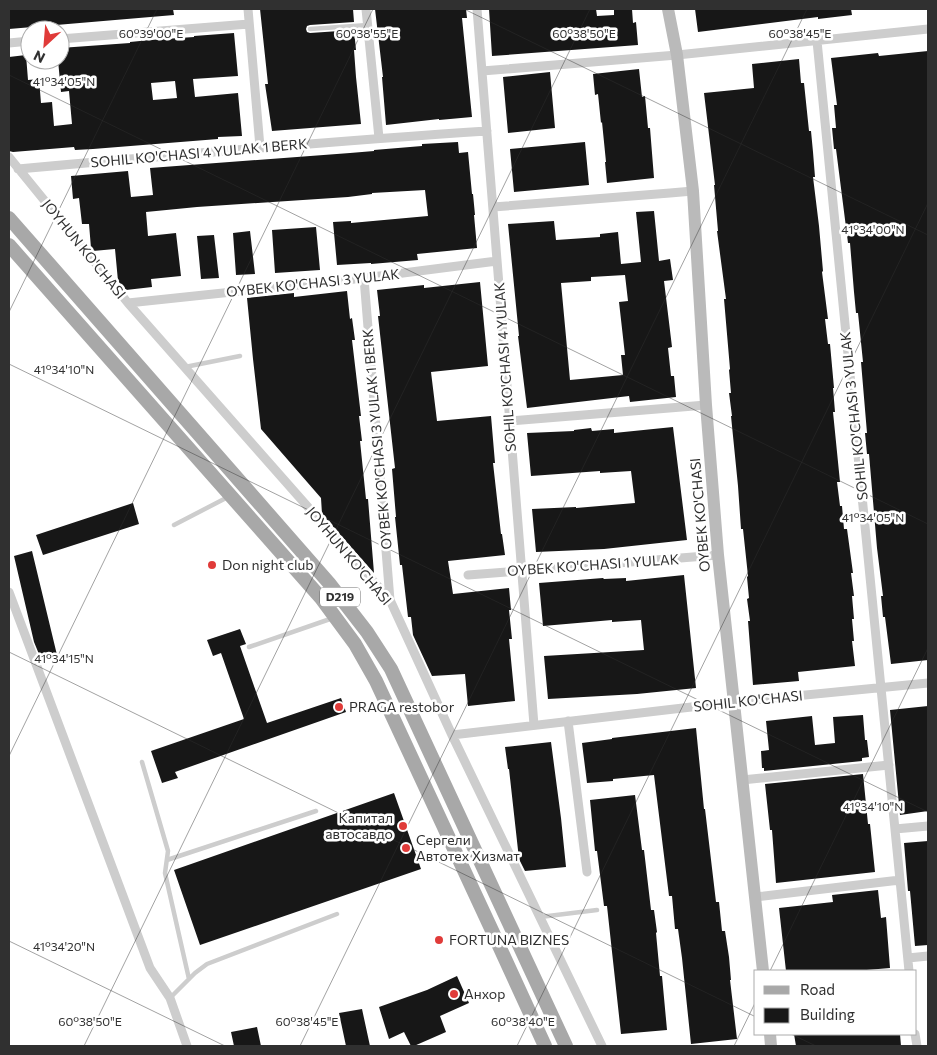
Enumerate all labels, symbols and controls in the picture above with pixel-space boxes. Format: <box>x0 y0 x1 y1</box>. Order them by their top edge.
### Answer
north arrow <box>20 20 70 70</box>
text: 60°39'00"E <box>119 26 183 40</box>
text: 60°38'55"E <box>336 26 398 40</box>
text: 60°38'50"E <box>552 26 616 40</box>
text: 60°38'45"E <box>769 26 831 40</box>
text: N <box>31 47 48 67</box>
text: 41°34'05"N <box>33 74 95 88</box>
street label: SOHIL KO'CHASI 4 YULAK 1 BERK <box>90 135 308 170</box>
street label: JOYHUN KO'CHASI <box>39 195 130 302</box>
text: 41°34'00"N <box>841 222 905 236</box>
street label: OYBEK KO'CHASI 3 YULAK <box>225 265 400 300</box>
street label: SOHIL KO'CHASI 4 YULAK <box>490 282 519 452</box>
street label: OYBEK KO'CHASI 3 YULAK 1 BERK <box>358 328 395 550</box>
street label: SOHIL KO'CHASI 3 YULAK <box>836 331 871 501</box>
text: 41°34'10"N <box>34 362 94 376</box>
street label: OYBEK KO'CHASI <box>686 457 713 573</box>
street label: JOYHUN KO'CHASI <box>303 503 395 608</box>
text: 41°34'05"N <box>842 510 904 524</box>
street label: OYBEK KO'CHASI 1 YULAK <box>506 550 679 579</box>
place label: Don night club <box>222 556 314 573</box>
marker: Don night club <box>206 559 218 571</box>
road number: D219 <box>320 588 360 606</box>
text: 41°34'15"N <box>34 651 94 665</box>
street label: SOHIL KO'CHASI <box>692 686 803 715</box>
place label: PRAGA restobor <box>349 698 455 715</box>
marker: PRAGA restobor <box>333 701 345 713</box>
text: 41°34'10"N <box>843 799 903 813</box>
place label: Капитал автосавдо <box>325 809 393 842</box>
marker: Капитал автосавдо <box>397 820 409 832</box>
place label: Сергели Автотех Хизмат <box>416 831 520 864</box>
marker: Сергели Автотех Хизмат <box>400 842 412 854</box>
place label: FORTUNA BIZNES <box>449 931 569 948</box>
marker: FORTUNA BIZNES <box>433 934 445 946</box>
text: 41°34'20"N <box>33 939 95 953</box>
legend <box>754 970 917 1035</box>
text: Road <box>800 980 835 998</box>
place label: Анхор <box>464 985 505 1002</box>
marker: Анхор <box>448 988 460 1000</box>
text: Building <box>800 1005 855 1023</box>
text: 60°38'50"E <box>58 1014 122 1028</box>
text: 60°38'45"E <box>276 1014 338 1028</box>
text: 60°38'40"E <box>491 1014 555 1028</box>

